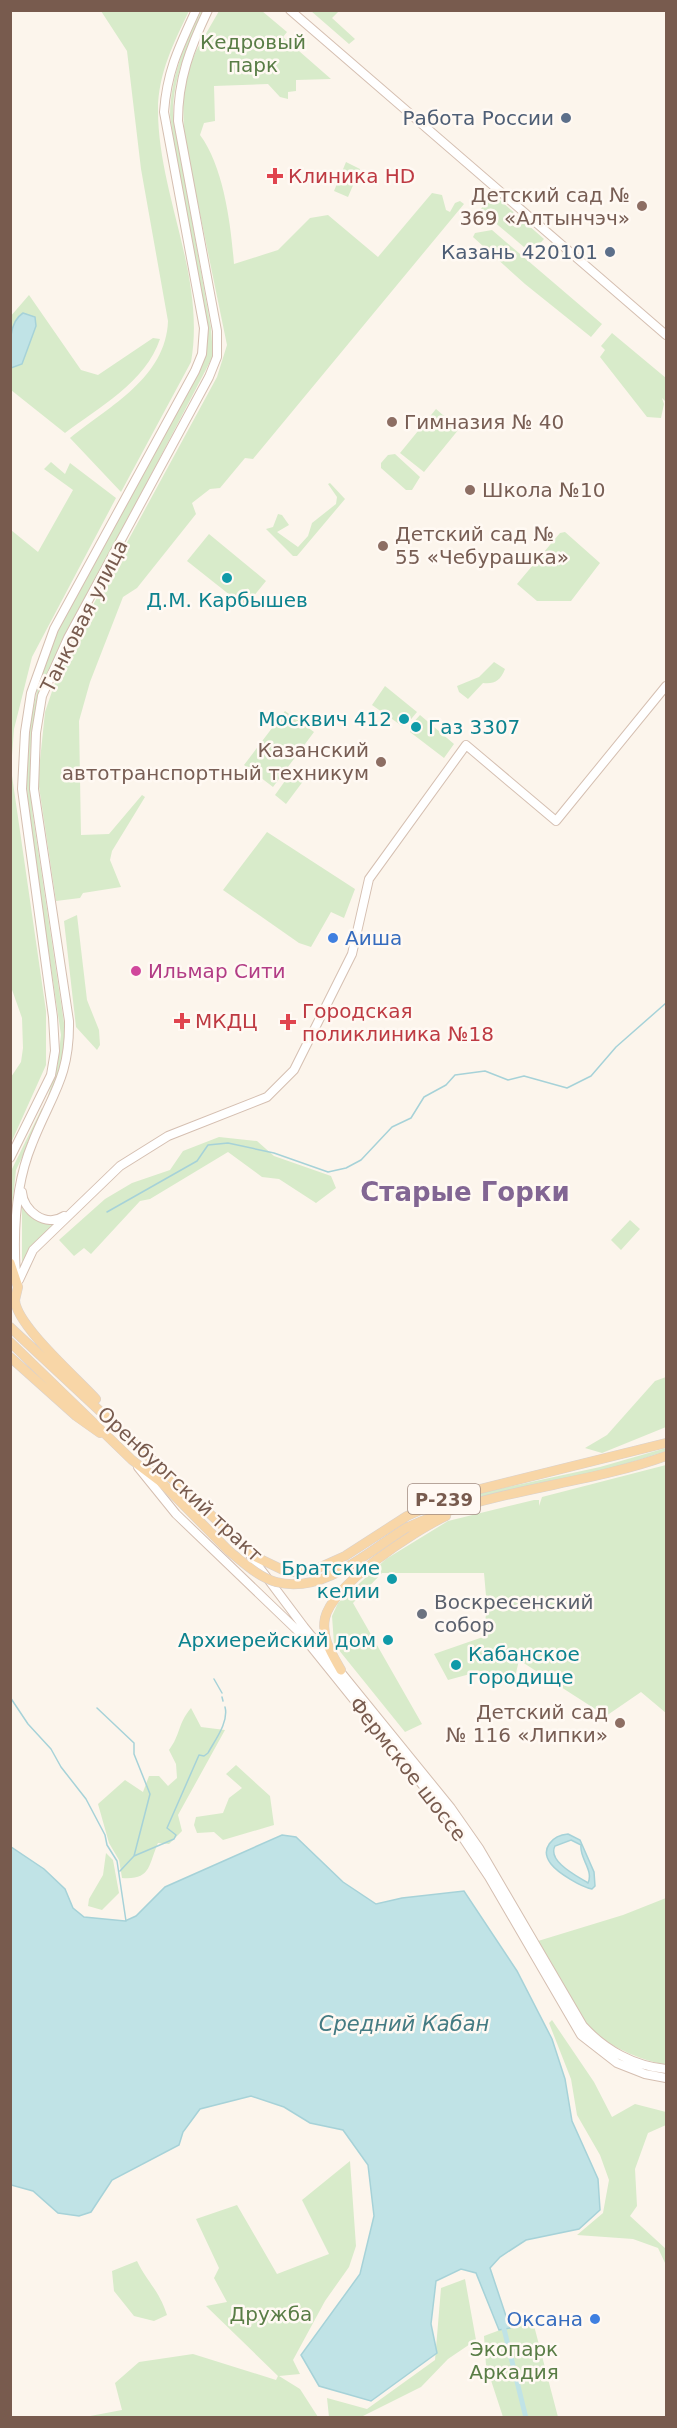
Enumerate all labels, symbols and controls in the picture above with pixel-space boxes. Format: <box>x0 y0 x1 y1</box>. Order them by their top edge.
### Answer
park label: Кедровый парк <box>200 30 306 77</box>
place label: Работа России <box>403 106 554 130</box>
marker: Работа России <box>559 111 573 125</box>
place label: Клиника HD <box>288 164 415 188</box>
marker: Клиника HD <box>266 167 284 185</box>
place label: Детский сад № 369 «Алтынчэч» <box>459 183 630 230</box>
marker: Детский сад № 369 «Алтынчэч» <box>635 199 649 213</box>
place label: Казань 420101 <box>441 240 598 264</box>
marker: Казань 420101 <box>603 245 617 259</box>
place label: Гимназия № 40 <box>404 410 564 434</box>
marker: Гимназия № 40 <box>385 415 399 429</box>
place label: Школа №10 <box>482 478 605 502</box>
marker: Школа №10 <box>463 483 477 497</box>
place label: Детский сад № 55 «Чебурашка» <box>395 522 569 569</box>
street label: Танковая улица <box>35 536 133 697</box>
marker: Детский сад № 55 «Чебурашка» <box>376 539 390 553</box>
marker: Д.М. Карбышев <box>220 571 234 585</box>
place label: Д.М. Карбышев <box>146 588 308 612</box>
place label: Москвич 412 <box>258 707 392 731</box>
marker: Москвич 412 <box>397 712 411 726</box>
place label: Газ 3307 <box>428 715 520 739</box>
marker: Газ 3307 <box>409 720 423 734</box>
place label: Казанский автотранспортный техникум <box>62 738 369 785</box>
marker: Казанский автотранспортный техникум <box>374 755 388 769</box>
place label: Аиша <box>345 926 402 950</box>
marker: Аиша <box>326 931 340 945</box>
place label: Ильмар Сити <box>148 959 286 983</box>
marker: Ильмар Сити <box>129 964 143 978</box>
place label: Городская поликлиника №18 <box>302 999 494 1046</box>
place label: МКДЦ <box>195 1009 258 1033</box>
marker: МКДЦ <box>173 1012 191 1030</box>
marker: Городская поликлиника №18 <box>279 1013 297 1031</box>
district label: Старые Горки <box>360 1177 570 1207</box>
street label: Оренбургский тракт <box>92 1401 268 1567</box>
road number: Р-239 <box>408 1484 480 1514</box>
place label: Братские келии <box>281 1556 380 1603</box>
marker: Братские келии <box>385 1572 399 1586</box>
place label: Воскресенский собор <box>434 1590 593 1637</box>
marker: Воскресенский собор <box>415 1607 429 1621</box>
place label: Архиерейский дом <box>178 1628 376 1652</box>
marker: Архиерейский дом <box>381 1633 395 1647</box>
place label: Кабанское городище <box>468 1642 580 1689</box>
marker: Кабанское городище <box>449 1658 463 1672</box>
street label: Фермское шоссе <box>344 1692 472 1846</box>
place label: Детский сад № 116 «Липки» <box>446 1700 608 1747</box>
marker: Детский сад № 116 «Липки» <box>613 1716 627 1730</box>
water label: Средний Кабан <box>319 2012 489 2036</box>
park label: Дружба <box>230 2302 312 2326</box>
place label: Оксана <box>507 2307 583 2331</box>
marker: Оксана <box>588 2312 602 2326</box>
park label: Экопарк Аркадия <box>469 2337 559 2384</box>

